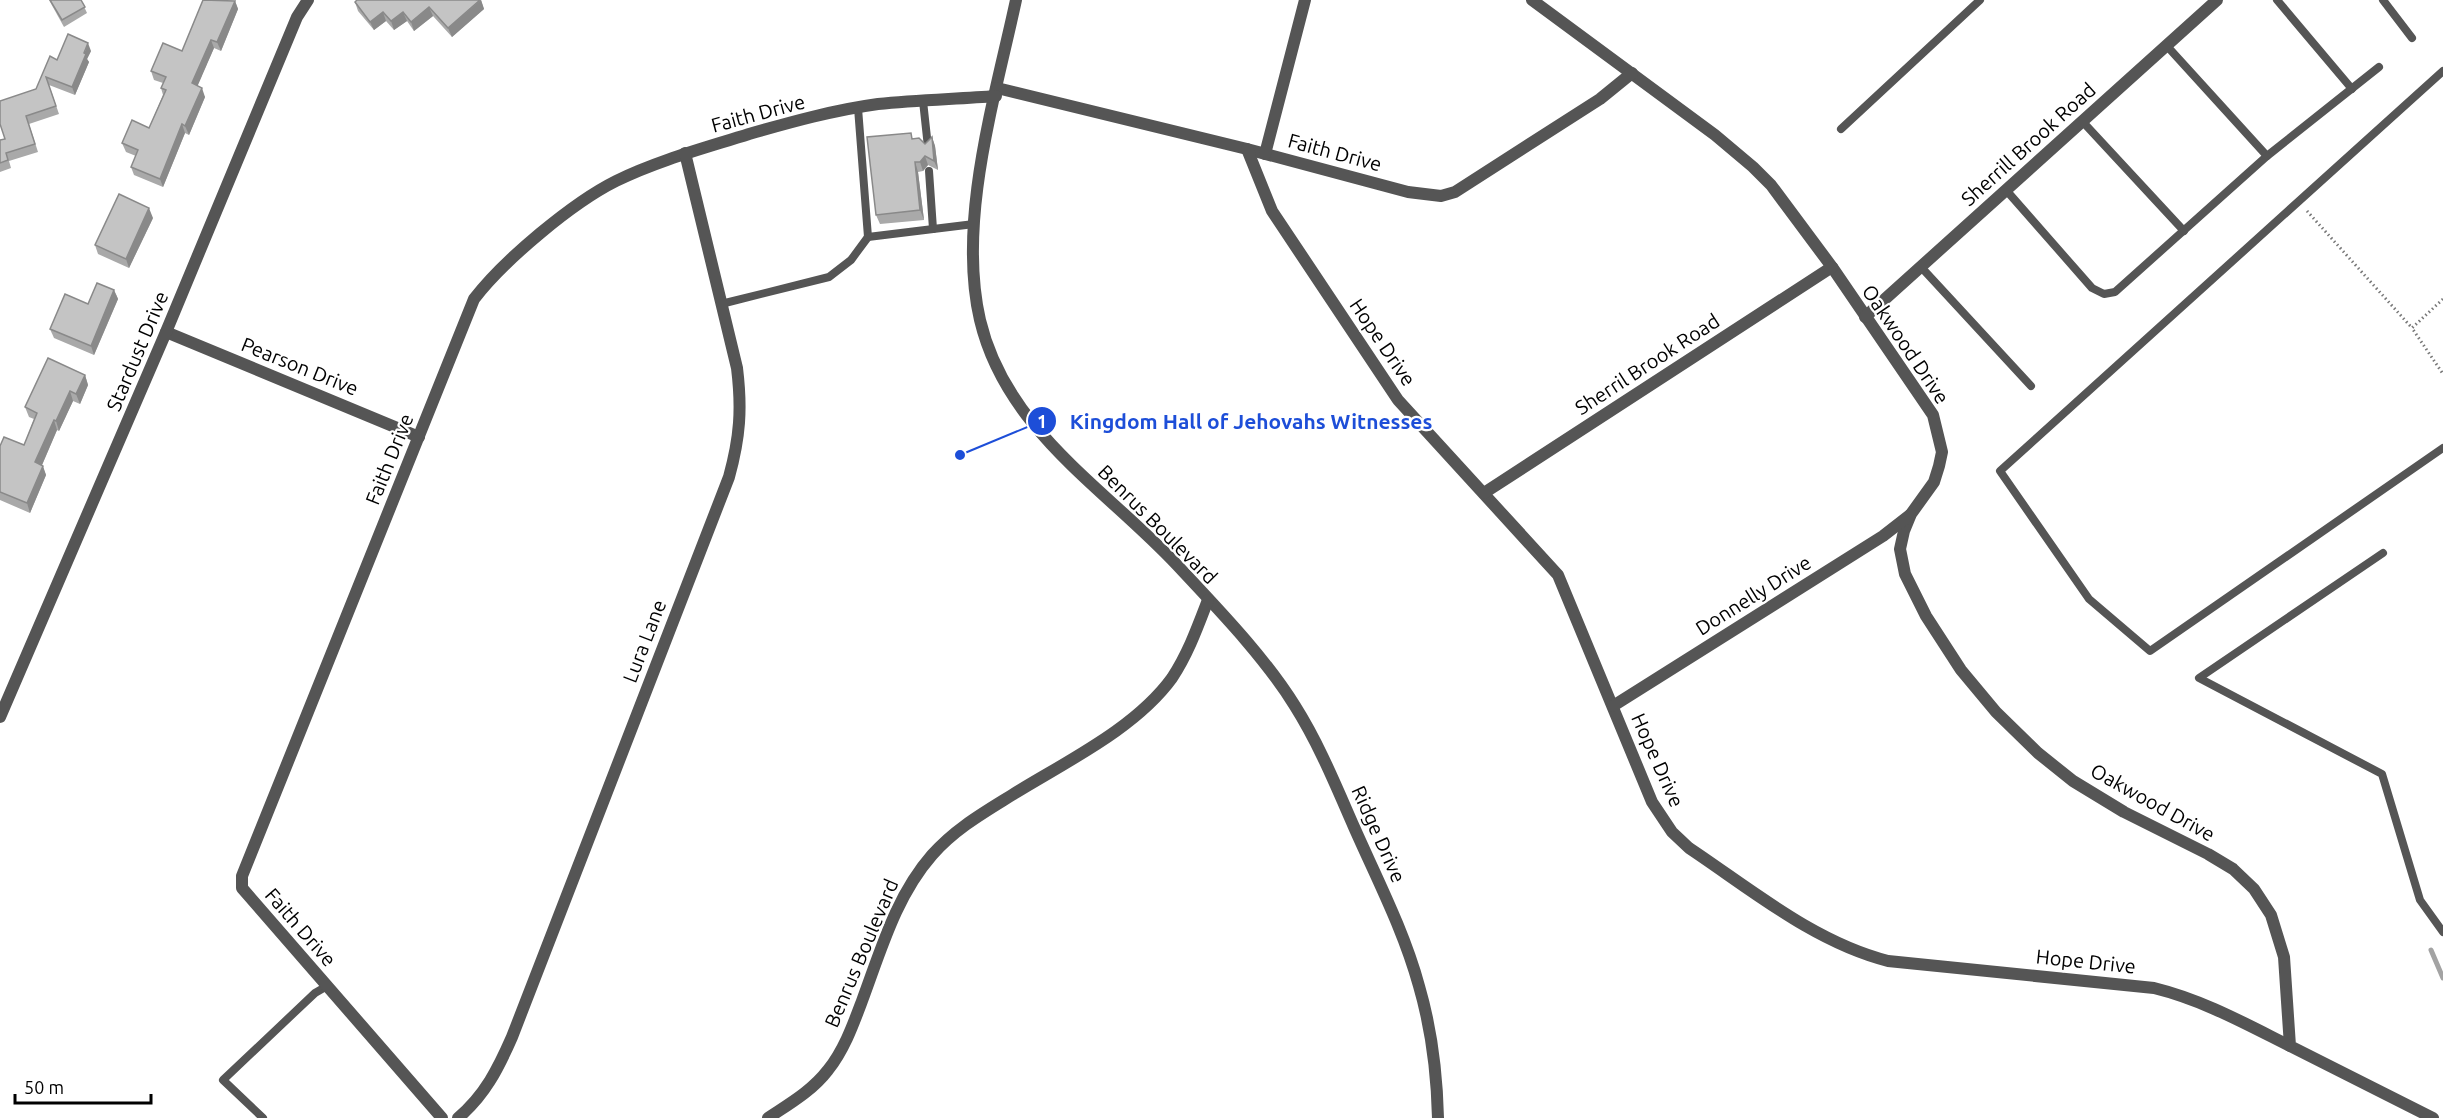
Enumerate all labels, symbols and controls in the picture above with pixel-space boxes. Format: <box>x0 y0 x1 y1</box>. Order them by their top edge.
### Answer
street label: Sherrill Brook Road <box>1956 78 2100 210</box>
street label: Faith Drive <box>709 89 807 137</box>
street label: Faith Drive <box>1286 128 1384 176</box>
street label: Oakwood Drive <box>1858 280 1954 408</box>
street label: Stardust Drive <box>101 288 173 414</box>
street label: Hope Drive <box>1345 294 1421 390</box>
street label: Sherril Brook Road <box>1571 309 1723 419</box>
street label: Pearson Drive <box>238 332 362 400</box>
callout: Kingdom Hall of Jehovahs Witnesses <box>1027 402 1444 441</box>
text: Kingdom Hall of Jehovahs Witnesses <box>1070 409 1432 433</box>
street label: Faith Drive <box>360 410 418 508</box>
text: 1 <box>1037 411 1047 431</box>
street label: Benrus Boulevard <box>1094 460 1222 588</box>
street label: Donnelly Drive <box>1691 550 1815 640</box>
street label: Lura Lane <box>618 596 670 686</box>
street label: Hope Drive <box>1627 710 1689 810</box>
street label: Oakwood Drive <box>2087 758 2219 846</box>
street label: Ridge Drive <box>1347 782 1411 886</box>
street label: Benrus Boulevard <box>819 875 903 1031</box>
street label: Faith Drive <box>261 883 341 971</box>
street label: Hope Drive <box>2035 944 2137 978</box>
scale bar <box>15 1067 152 1105</box>
text: 50 m <box>24 1077 64 1097</box>

